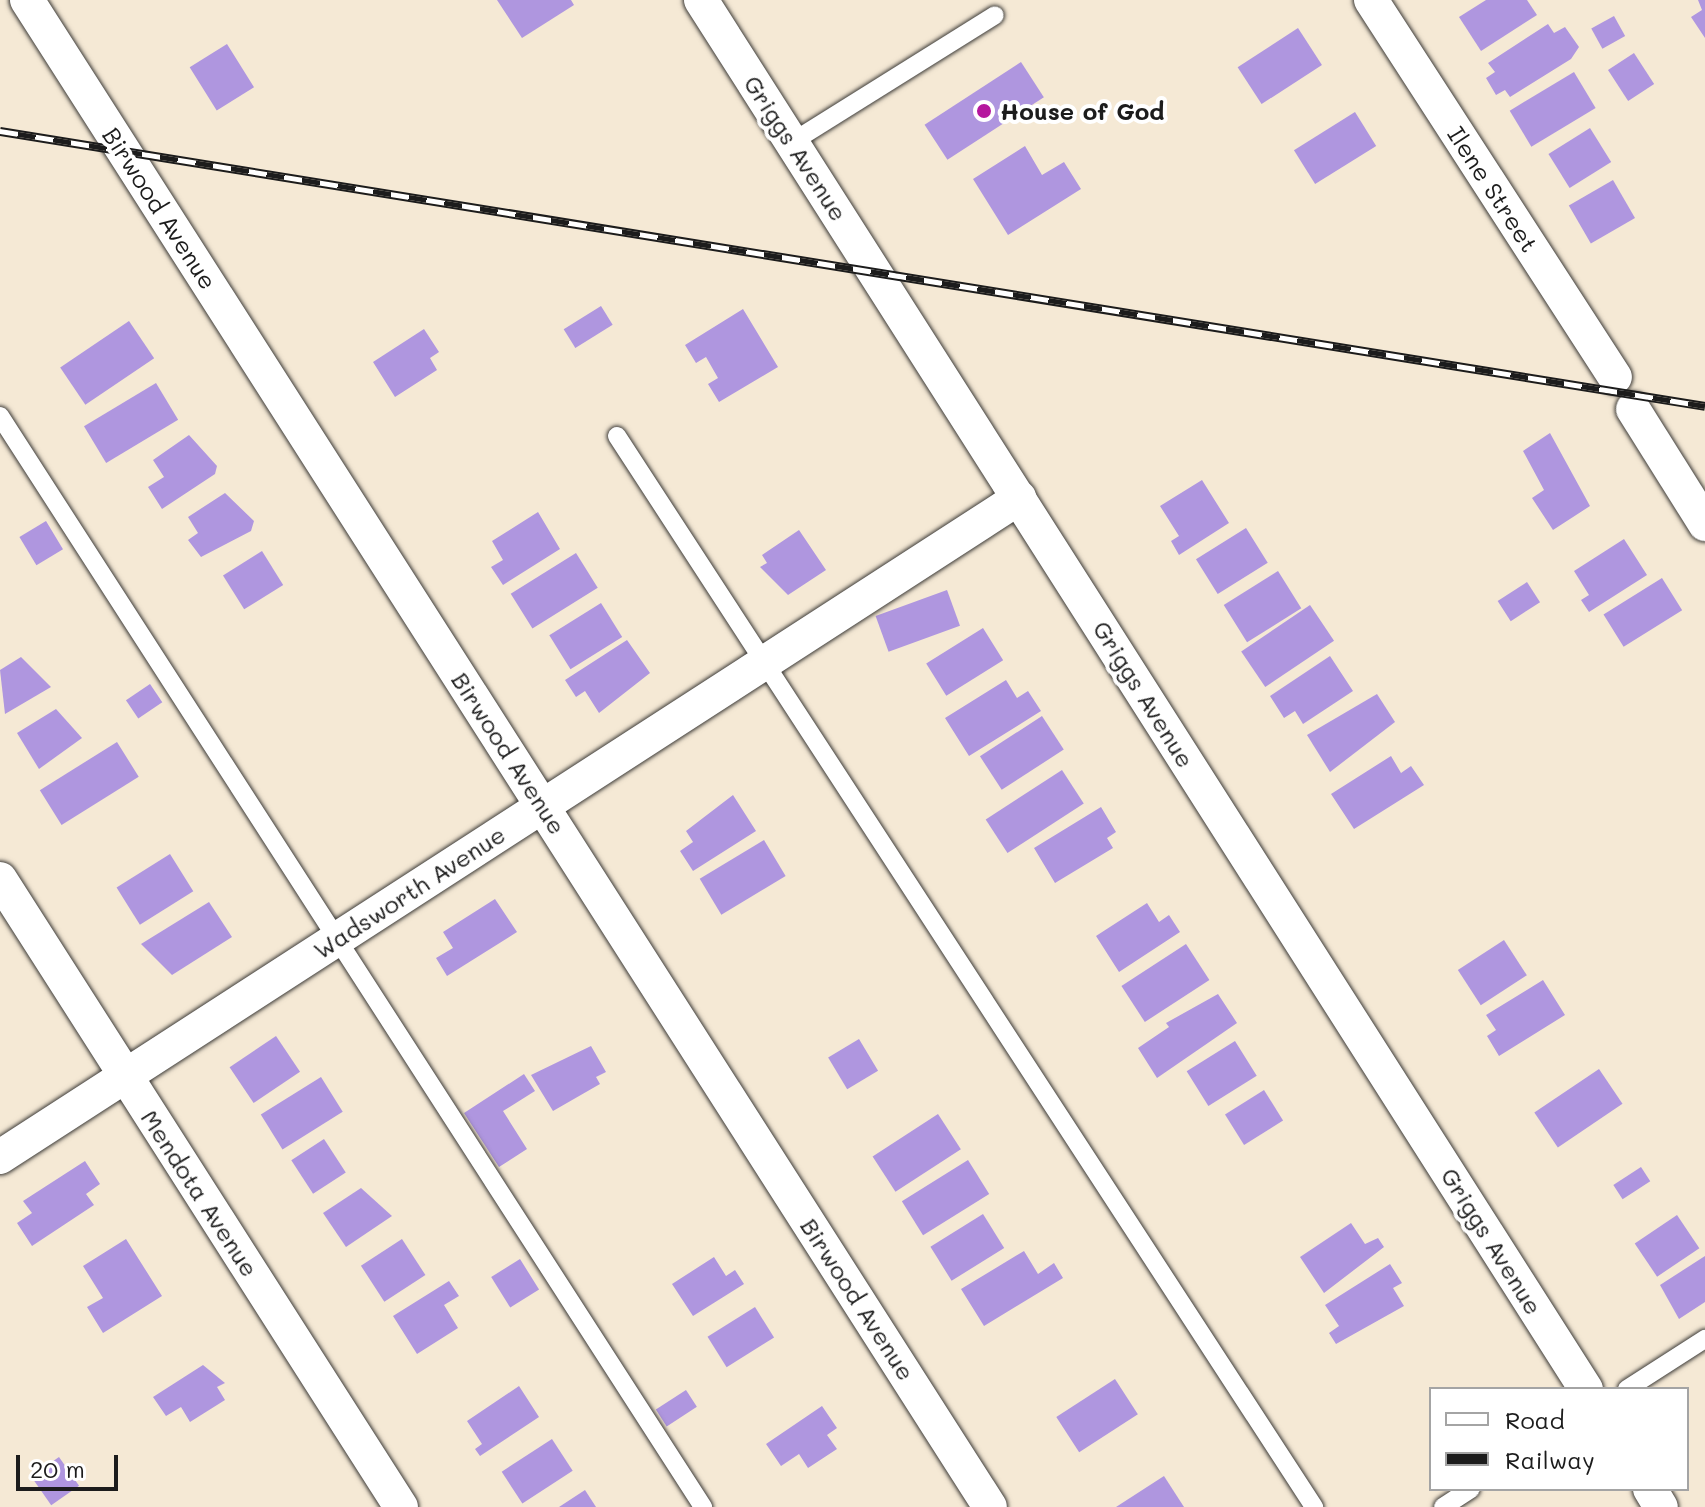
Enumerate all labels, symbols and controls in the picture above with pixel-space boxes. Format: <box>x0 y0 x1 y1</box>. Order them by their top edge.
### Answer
street label: Griggs Avenue <box>738 70 854 226</box>
place label: House of God <box>1000 97 1164 125</box>
marker: House of God <box>975 102 993 120</box>
street label: Ilene Street <box>1442 121 1544 257</box>
street label: Birwood Avenue <box>97 122 223 294</box>
street label: Griggs Avenue <box>1087 615 1201 773</box>
street label: Birwood Avenue <box>446 667 572 839</box>
street label: Wadsworth Avenue <box>308 819 510 965</box>
street label: Mendota Avenue <box>135 1104 265 1282</box>
street label: Griggs Avenue <box>1435 1162 1549 1320</box>
street label: Birwood Avenue <box>795 1213 921 1385</box>
legend <box>1429 1387 1689 1491</box>
text: Road <box>1505 1404 1565 1435</box>
scale bar <box>20 1439 122 1489</box>
text: Railway <box>1505 1444 1595 1475</box>
text: 20 m <box>30 1453 85 1484</box>

